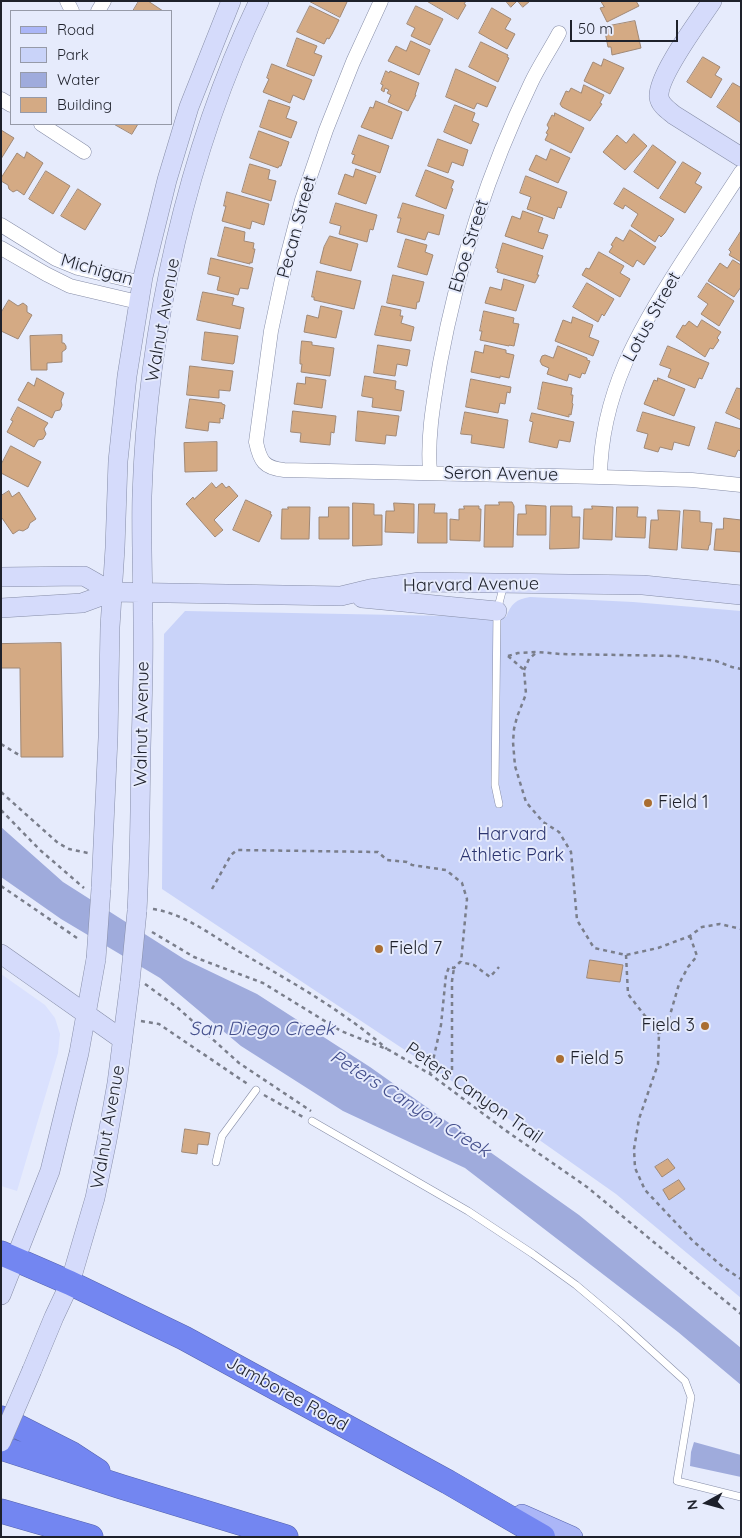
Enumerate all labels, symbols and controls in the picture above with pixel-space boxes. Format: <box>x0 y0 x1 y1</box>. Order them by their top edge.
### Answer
legend <box>10 10 172 125</box>
scale bar <box>572 10 680 42</box>
text: 50 m <box>578 19 613 38</box>
text: Road <box>57 20 94 39</box>
text: Park <box>57 45 89 64</box>
text: Water <box>57 70 100 89</box>
text: Building <box>57 95 112 114</box>
street label: Pecan Street <box>273 173 321 281</box>
street label: Eboe Street <box>445 197 493 295</box>
street label: Michigan <box>58 249 136 291</box>
street label: Walnut Avenue <box>141 256 185 384</box>
street label: Lotus Street <box>618 268 686 366</box>
street label: Seron Avenue <box>444 462 558 486</box>
street label: Harvard Avenue <box>403 573 539 597</box>
street label: Walnut Avenue <box>130 661 154 787</box>
place label: Field 1 <box>658 792 709 814</box>
marker: Field 1 <box>642 797 654 809</box>
park label: Harvard Athletic Park <box>460 824 564 866</box>
place label: Field 7 <box>389 938 442 960</box>
marker: Field 7 <box>373 943 385 955</box>
place label: Field 3 <box>642 1015 695 1037</box>
water label: San Diego Creek <box>189 1018 335 1040</box>
marker: Field 3 <box>699 1020 711 1032</box>
street label: Peters Canyon Trail <box>401 1038 547 1148</box>
water label: Peters Canyon Creek <box>326 1045 494 1163</box>
place label: Field 5 <box>570 1048 624 1070</box>
marker: Field 5 <box>554 1053 566 1065</box>
street label: Walnut Avenue <box>86 1063 130 1191</box>
street label: Jamboree Road <box>222 1352 352 1436</box>
north arrow <box>682 1478 732 1528</box>
text: N <box>683 1499 702 1511</box>

